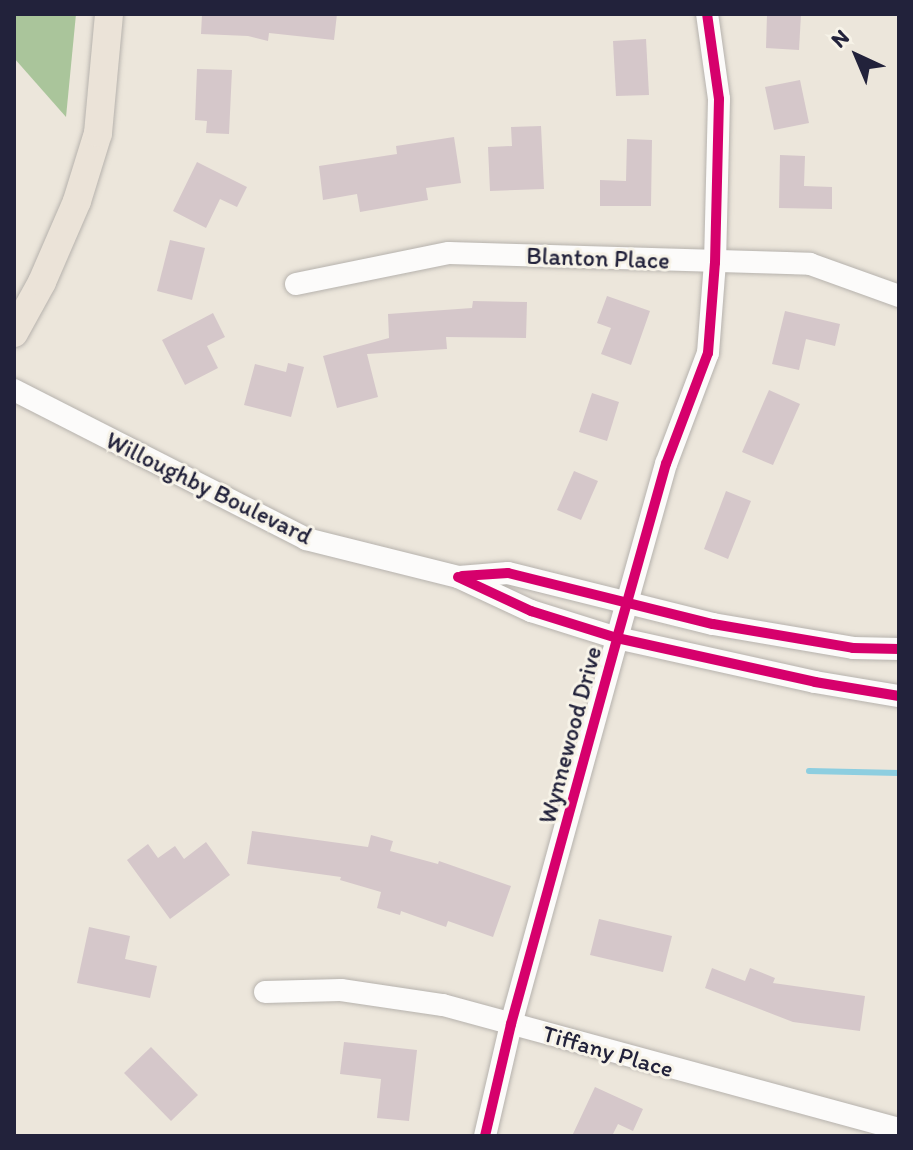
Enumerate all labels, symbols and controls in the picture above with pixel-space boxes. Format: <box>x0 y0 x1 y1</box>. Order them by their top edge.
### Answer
north arrow <box>817 16 897 96</box>
text: N <box>825 24 855 53</box>
street label: Blanton Place <box>526 241 670 275</box>
street label: Willoughby Boulevard <box>101 426 317 550</box>
street label: Wynnewood Drive <box>532 643 608 827</box>
street label: Tiffany Place <box>539 1019 677 1083</box>

